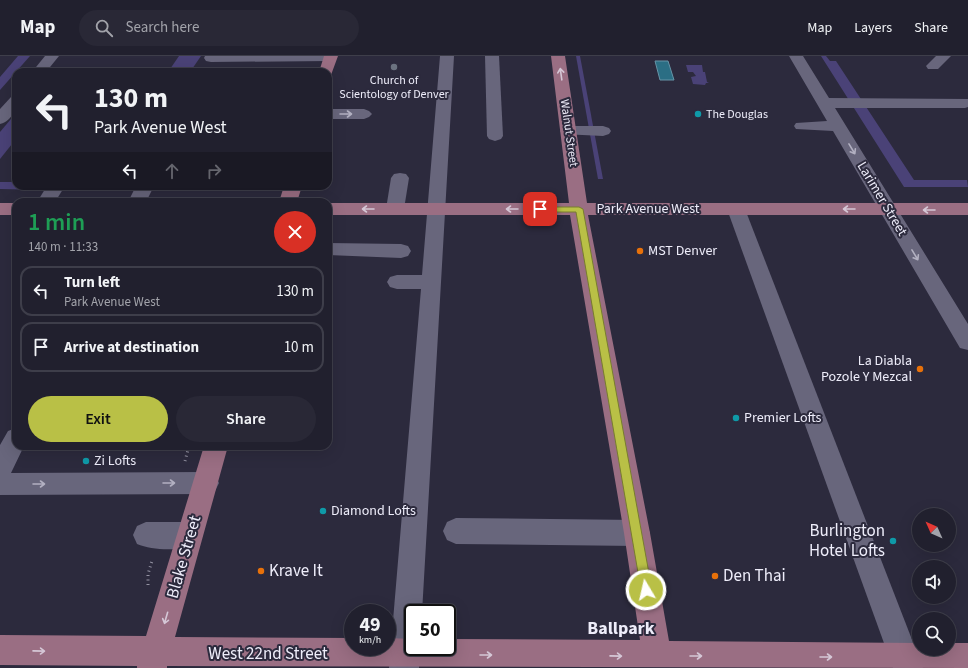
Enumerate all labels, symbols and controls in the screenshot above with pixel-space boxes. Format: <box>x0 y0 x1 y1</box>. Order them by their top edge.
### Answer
search box <box>79 10 359 46</box>
text: Map <box>20 14 55 41</box>
icon: search <box>93 17 115 39</box>
text: Search here <box>125 17 199 38</box>
text: Map <box>807 18 832 38</box>
text: Layers <box>854 18 892 38</box>
text: Share <box>914 18 948 38</box>
marker: Church of Scientology of Denver <box>389 62 399 72</box>
one-way arrow <box>557 68 564 81</box>
place label: Church of Scientology of Denver <box>339 72 450 103</box>
text: 130 m <box>94 78 168 118</box>
icon: left <box>28 84 80 136</box>
street label: Walnut Street <box>556 98 582 168</box>
place label: The Douglas <box>706 106 768 123</box>
marker: The Douglas <box>693 109 703 119</box>
one-way arrow <box>339 110 352 118</box>
text: Park Avenue West <box>94 115 227 140</box>
one-way arrow <box>849 143 857 155</box>
street label: Larimer Street <box>852 158 912 240</box>
icon: left <box>119 160 141 182</box>
icon: ahead <box>161 160 183 182</box>
icon: right <box>203 160 225 182</box>
pin <box>523 192 557 226</box>
icon: arrive <box>529 198 551 220</box>
street label: Park Avenue West <box>596 199 700 219</box>
text: 1 min <box>28 205 85 240</box>
one-way arrow <box>362 205 375 213</box>
one-way arrow <box>506 205 519 213</box>
one-way arrow <box>843 205 856 213</box>
one-way arrow <box>923 206 936 214</box>
button: close <box>274 211 316 253</box>
text: 140 m · 11:33 <box>28 238 98 256</box>
place label: MST Denver <box>648 241 717 261</box>
marker: MST Denver <box>635 246 645 256</box>
one-way arrow <box>912 249 920 261</box>
text: Turn left <box>64 272 120 293</box>
icon: left <box>30 280 52 302</box>
text: 130 m <box>276 281 314 302</box>
text: Park Avenue West <box>64 293 160 311</box>
icon: arrive <box>30 336 52 358</box>
text: Arrive at destination <box>64 337 199 358</box>
text: 10 m <box>284 337 314 358</box>
place label: La Diabla Pozole Y Mezcal <box>821 351 912 387</box>
marker: La Diabla Pozole Y Mezcal <box>915 364 925 374</box>
button: Exit <box>28 396 168 442</box>
button: Share <box>176 396 316 442</box>
place label: Premier Lofts <box>744 408 822 428</box>
marker: Premier Lofts <box>731 413 741 423</box>
place label: Zi Lofts <box>94 451 136 471</box>
marker: Zi Lofts <box>81 456 91 466</box>
one-way arrow <box>162 479 175 487</box>
one-way arrow <box>32 480 45 488</box>
place label: Diamond Lofts <box>331 501 416 521</box>
marker: Diamond Lofts <box>318 506 328 516</box>
north arrow <box>912 508 956 552</box>
map controls <box>912 508 956 656</box>
street label: Blake Street <box>161 512 207 601</box>
place label: Burlington Hotel Lofts <box>809 519 885 563</box>
marker: Burlington Hotel Lofts <box>888 536 898 546</box>
place label: Krave It <box>269 559 323 583</box>
button: sound <box>912 560 956 604</box>
place label: Den Thai <box>723 564 786 588</box>
marker: Krave It <box>256 566 266 576</box>
position arrow <box>625 569 667 611</box>
marker: Den Thai <box>710 571 720 581</box>
speed limit sign: 50 <box>404 604 456 656</box>
one-way arrow <box>162 611 169 624</box>
text: 49 <box>359 611 381 639</box>
button: search <box>912 612 956 656</box>
district label: Ballpark <box>587 616 655 641</box>
text: km/h <box>359 633 381 647</box>
street label: West 22nd Street <box>208 642 328 666</box>
one-way arrow <box>32 647 45 655</box>
one-way arrow <box>479 651 492 659</box>
one-way arrow <box>609 652 622 660</box>
one-way arrow <box>689 652 702 660</box>
one-way arrow <box>819 653 832 661</box>

